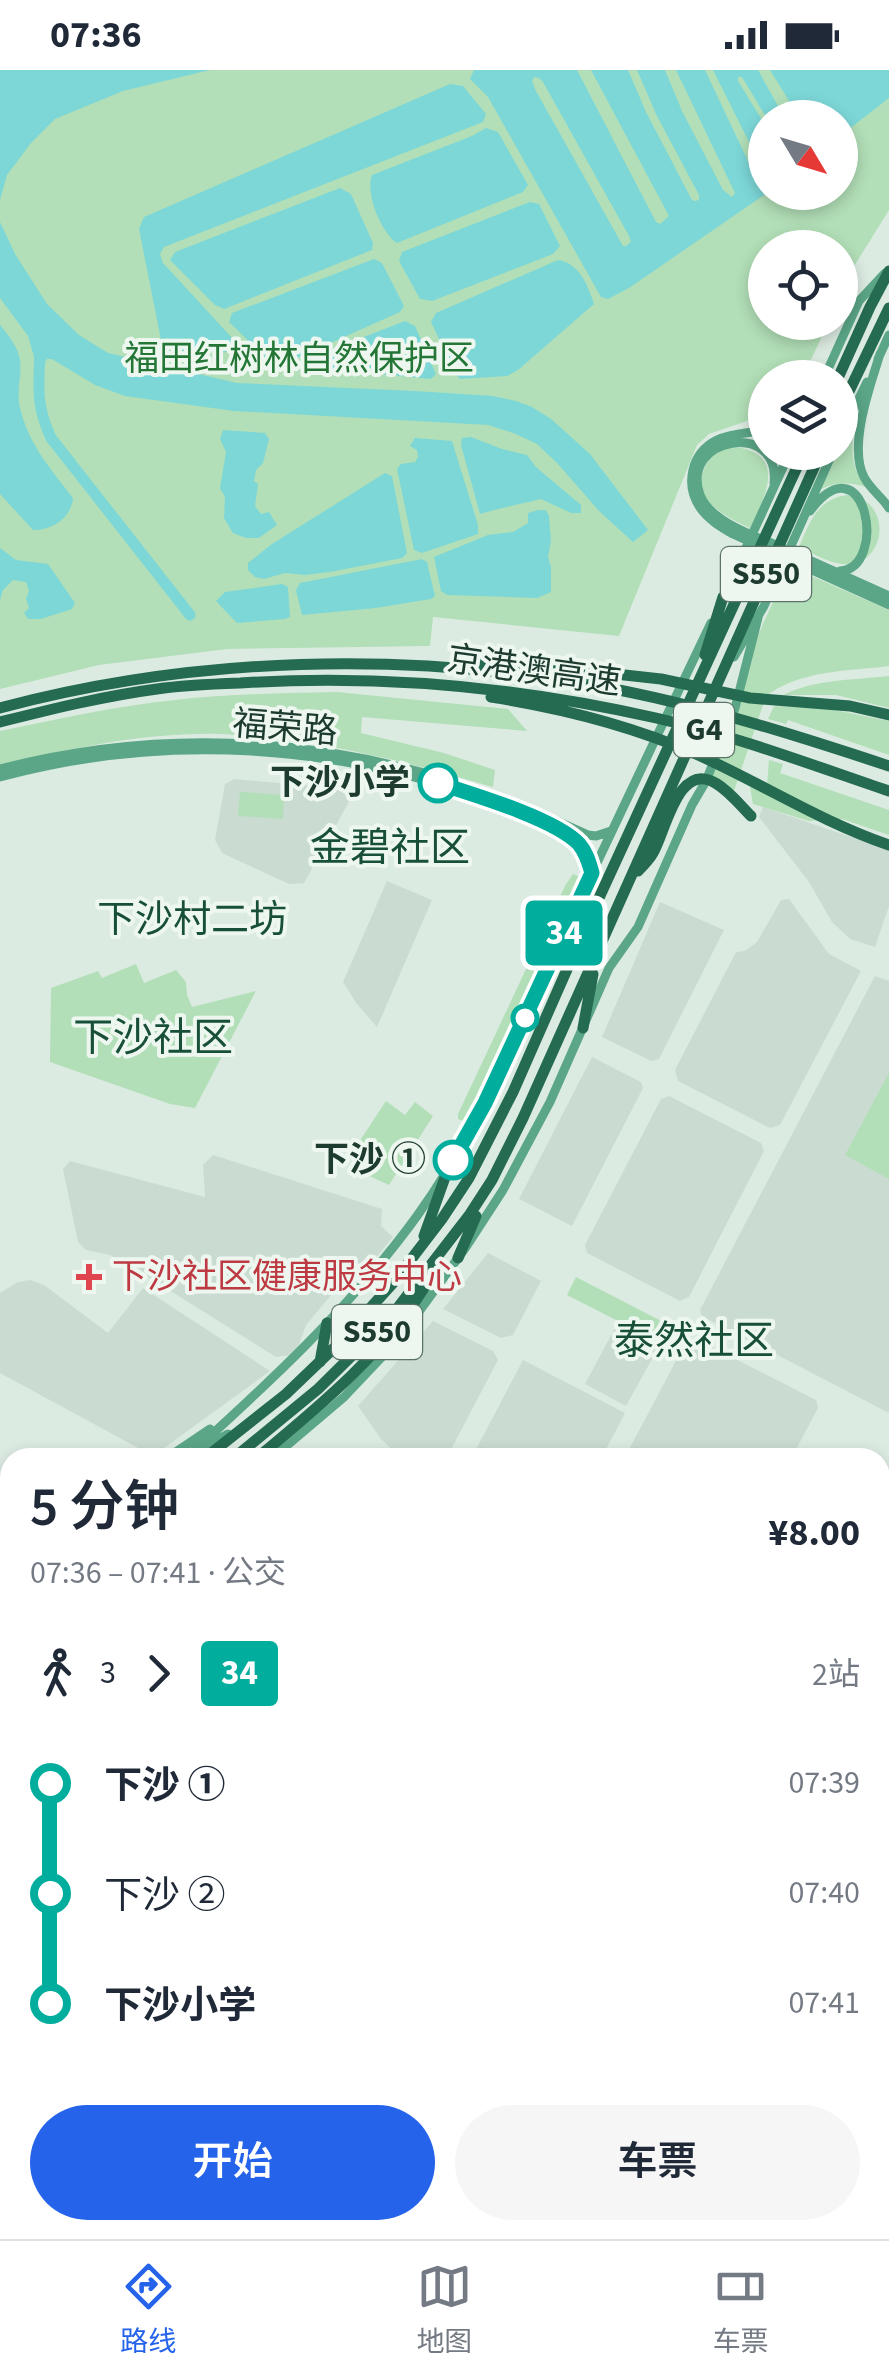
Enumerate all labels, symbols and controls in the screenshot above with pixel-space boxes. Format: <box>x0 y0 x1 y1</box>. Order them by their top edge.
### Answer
text: 07:36 <box>50 8 142 62</box>
north arrow <box>748 100 858 210</box>
map controls <box>748 100 858 470</box>
button: locate <box>748 230 858 340</box>
park label: 福田红树林自然保护区 <box>124 334 474 384</box>
button: layers <box>748 360 858 470</box>
road number: S550 <box>721 547 811 601</box>
street label: 京港澳高速 <box>444 634 624 708</box>
street label: 福荣路 <box>231 699 339 757</box>
road number: G4 <box>674 703 734 757</box>
place label: 下沙小学 <box>270 758 410 808</box>
marker: 下沙小学 <box>419 764 457 802</box>
district label: 金碧社区 <box>310 820 470 877</box>
district label: 下沙村二坊 <box>97 893 287 947</box>
line badge: 34 <box>519 900 609 966</box>
text: 34 <box>546 908 582 958</box>
unlabelled marker <box>512 1005 538 1031</box>
district label: 下沙社区 <box>73 1010 233 1067</box>
place label: 下沙 ① <box>314 1135 426 1185</box>
marker: 下沙 ① <box>434 1141 472 1179</box>
place label: 下沙社区健康服务中心 <box>112 1252 462 1302</box>
marker: 下沙社区健康服务中心 <box>76 1264 102 1290</box>
road number: S550 <box>332 1305 422 1359</box>
district label: 泰然社区 <box>614 1313 774 1370</box>
text: 5 分钟 <box>30 1469 179 1547</box>
text: ¥8.00 <box>768 1506 860 1560</box>
text: 07:36 – 07:41 · 公交 <box>30 1550 286 1596</box>
icon: walk <box>30 1646 85 1701</box>
icon: forward <box>131 1646 186 1701</box>
text: 34 <box>221 1648 258 1698</box>
text: 3 <box>100 1650 116 1696</box>
text: 2站 <box>812 1652 860 1698</box>
text: 下沙 ① <box>104 1759 226 1813</box>
text: 07:39 <box>788 1760 860 1806</box>
text: 下沙 ② <box>104 1869 226 1923</box>
text: 07:40 <box>788 1870 860 1916</box>
text: 下沙小学 <box>104 1979 256 2033</box>
text: 07:41 <box>788 1980 860 2026</box>
button: 开始 <box>30 2105 435 2220</box>
button: 车票 <box>455 2105 860 2220</box>
tab: 路线 <box>120 2259 176 2362</box>
tab: 地图 <box>416 2259 473 2362</box>
tab: 车票 <box>713 2259 769 2362</box>

